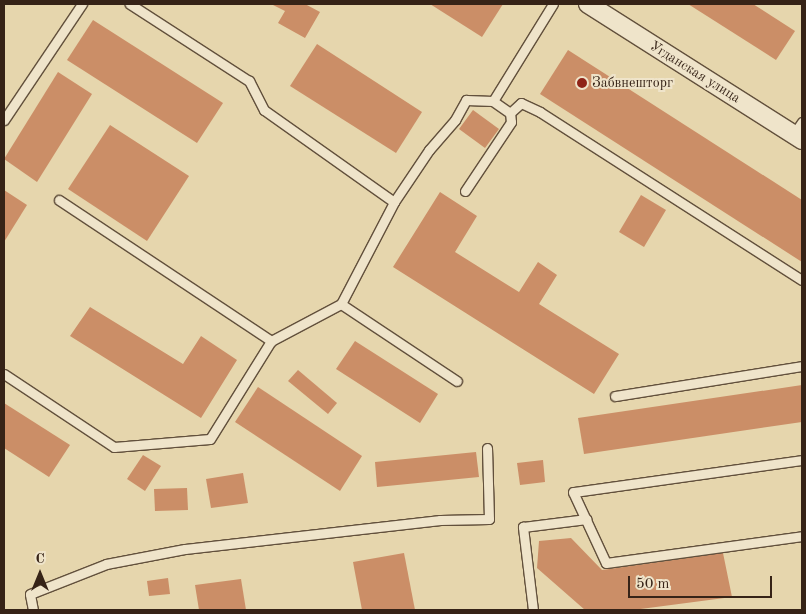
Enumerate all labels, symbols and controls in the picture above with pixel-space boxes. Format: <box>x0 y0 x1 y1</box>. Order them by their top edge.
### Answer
street label: Угданская улица <box>647 37 743 107</box>
place label: Забвнешторг <box>592 75 673 91</box>
marker: Забвнешторг <box>576 77 588 89</box>
north arrow <box>15 549 65 599</box>
text: С <box>35 552 45 566</box>
scale bar <box>631 566 775 598</box>
text: 50 m <box>636 577 670 592</box>

